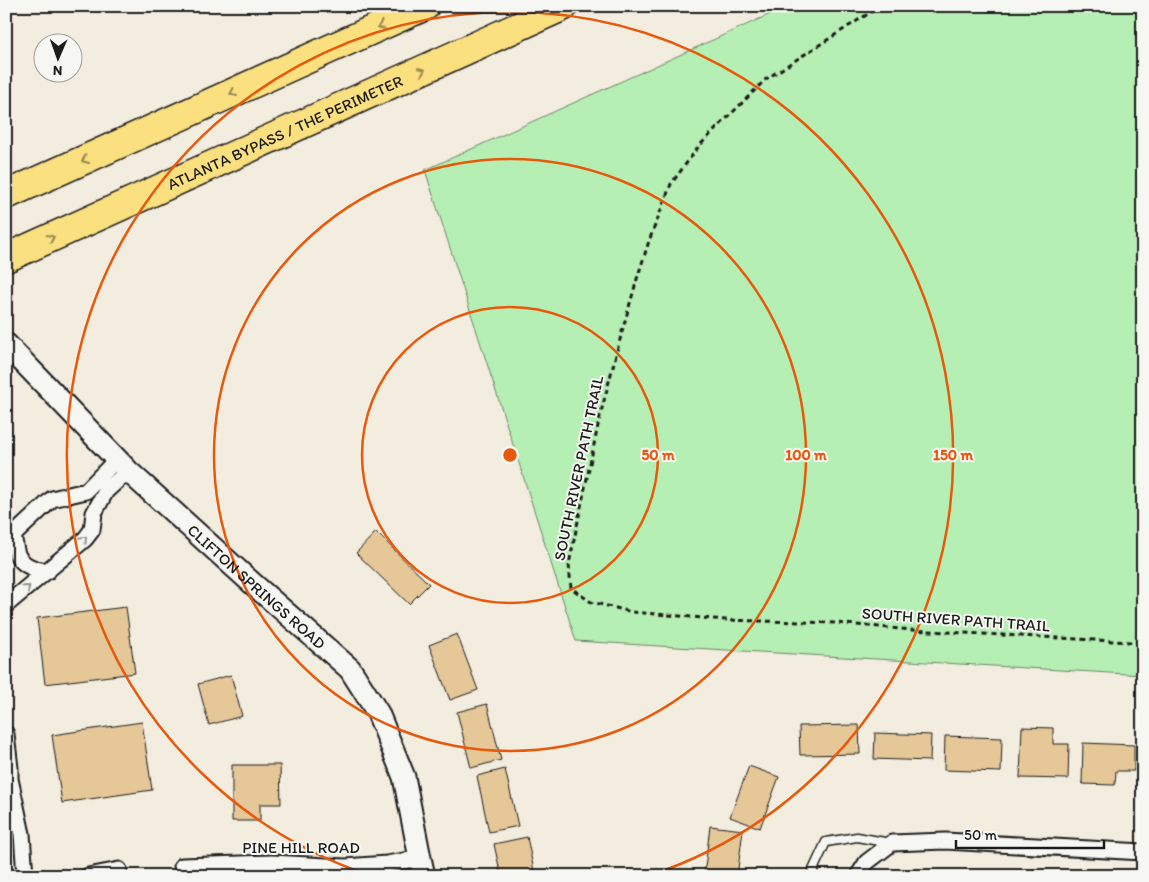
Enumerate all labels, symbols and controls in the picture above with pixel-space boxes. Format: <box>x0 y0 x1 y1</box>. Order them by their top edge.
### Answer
one-way arrow <box>377 20 386 31</box>
north arrow <box>32 32 82 82</box>
text: N <box>53 62 63 79</box>
one-way arrow <box>417 66 426 77</box>
street label: ATLANTA BYPASS / THE PERIMETER <box>164 71 406 194</box>
one-way arrow <box>229 87 238 98</box>
one-way arrow <box>81 154 90 164</box>
one-way arrow <box>46 234 55 245</box>
street label: SOUTH RIVER PATH TRAIL <box>550 374 607 562</box>
centre of rings <box>501 446 519 464</box>
text: 50 m <box>641 446 675 464</box>
text: 100 m <box>785 446 827 464</box>
text: 150 m <box>933 446 973 464</box>
street label: CLIFTON SPRINGS ROAD <box>183 520 330 653</box>
one-way arrow <box>78 535 87 544</box>
one-way arrow <box>21 585 30 593</box>
street label: SOUTH RIVER PATH TRAIL <box>861 603 1051 636</box>
scale bar <box>956 817 1104 849</box>
text: 50 m <box>964 826 997 844</box>
street label: PINE HILL ROAD <box>242 838 360 857</box>

